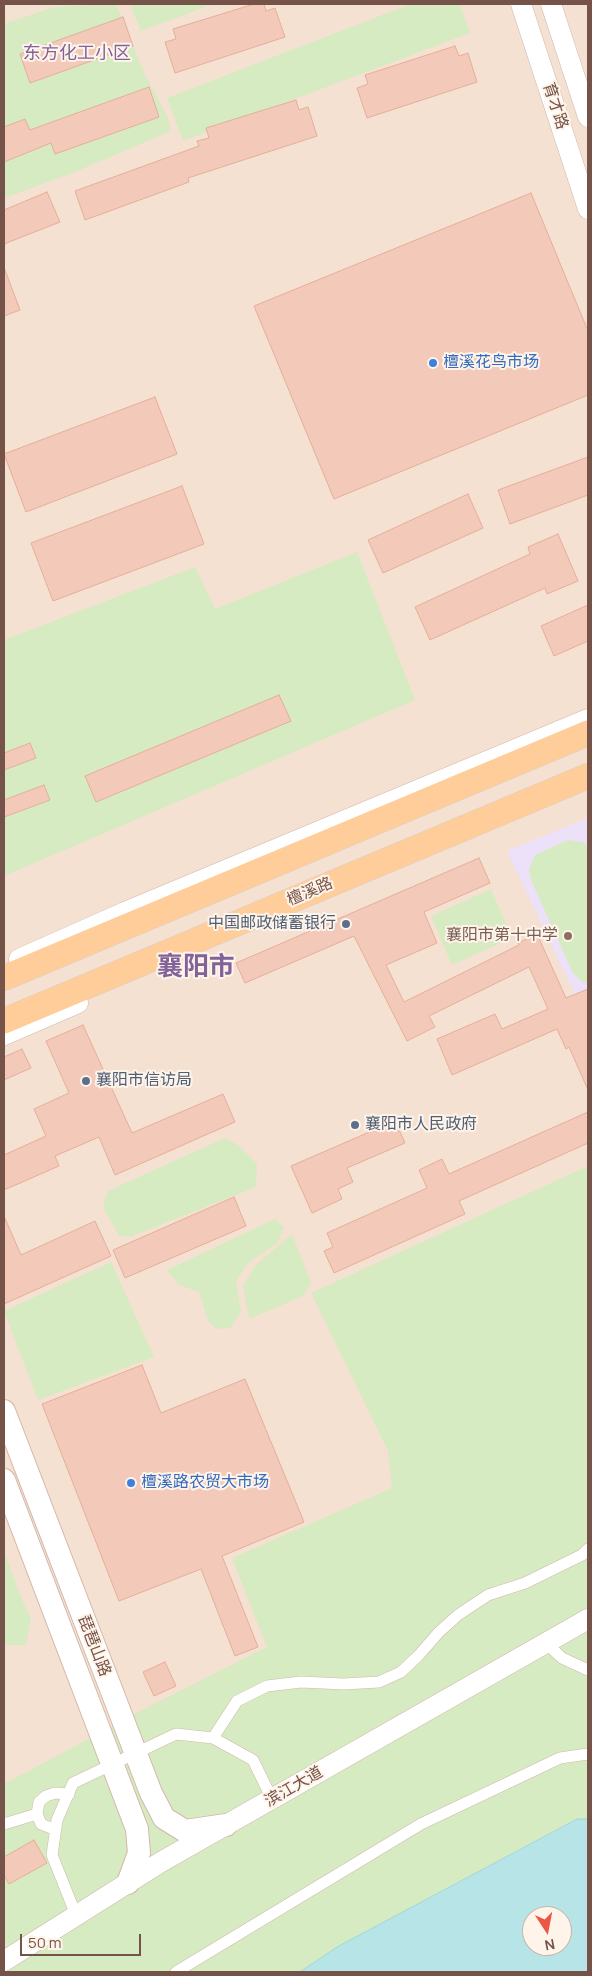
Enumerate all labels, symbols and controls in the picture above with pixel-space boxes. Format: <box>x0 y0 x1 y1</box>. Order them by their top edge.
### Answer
district label: 东方化工小区 <box>23 43 131 65</box>
street label: 育才路 <box>538 80 572 132</box>
place label: 檀溪花鸟市场 <box>443 353 539 373</box>
marker: 檀溪花鸟市场 <box>427 357 439 369</box>
street label: 檀溪路 <box>284 874 336 910</box>
place label: 中国邮政储蓄银行 <box>208 914 336 934</box>
marker: 中国邮政储蓄银行 <box>340 918 352 930</box>
place label: 襄阳市第十中学 <box>446 926 558 946</box>
marker: 襄阳市第十中学 <box>562 930 574 942</box>
district label: 襄阳市 <box>157 952 235 984</box>
place label: 襄阳市信访局 <box>96 1071 192 1091</box>
marker: 襄阳市信访局 <box>80 1075 92 1087</box>
place label: 襄阳市人民政府 <box>365 1115 477 1135</box>
marker: 襄阳市人民政府 <box>349 1119 361 1131</box>
place label: 檀溪路农贸大市场 <box>141 1473 269 1493</box>
marker: 檀溪路农贸大市场 <box>125 1477 137 1489</box>
street label: 琵琶山路 <box>74 1613 114 1679</box>
street label: 滨江大道 <box>261 1763 327 1811</box>
north arrow <box>522 1906 572 1956</box>
scale bar <box>22 1924 144 1956</box>
text: 50 m <box>28 1932 62 1953</box>
text: N <box>543 1935 557 1956</box>

